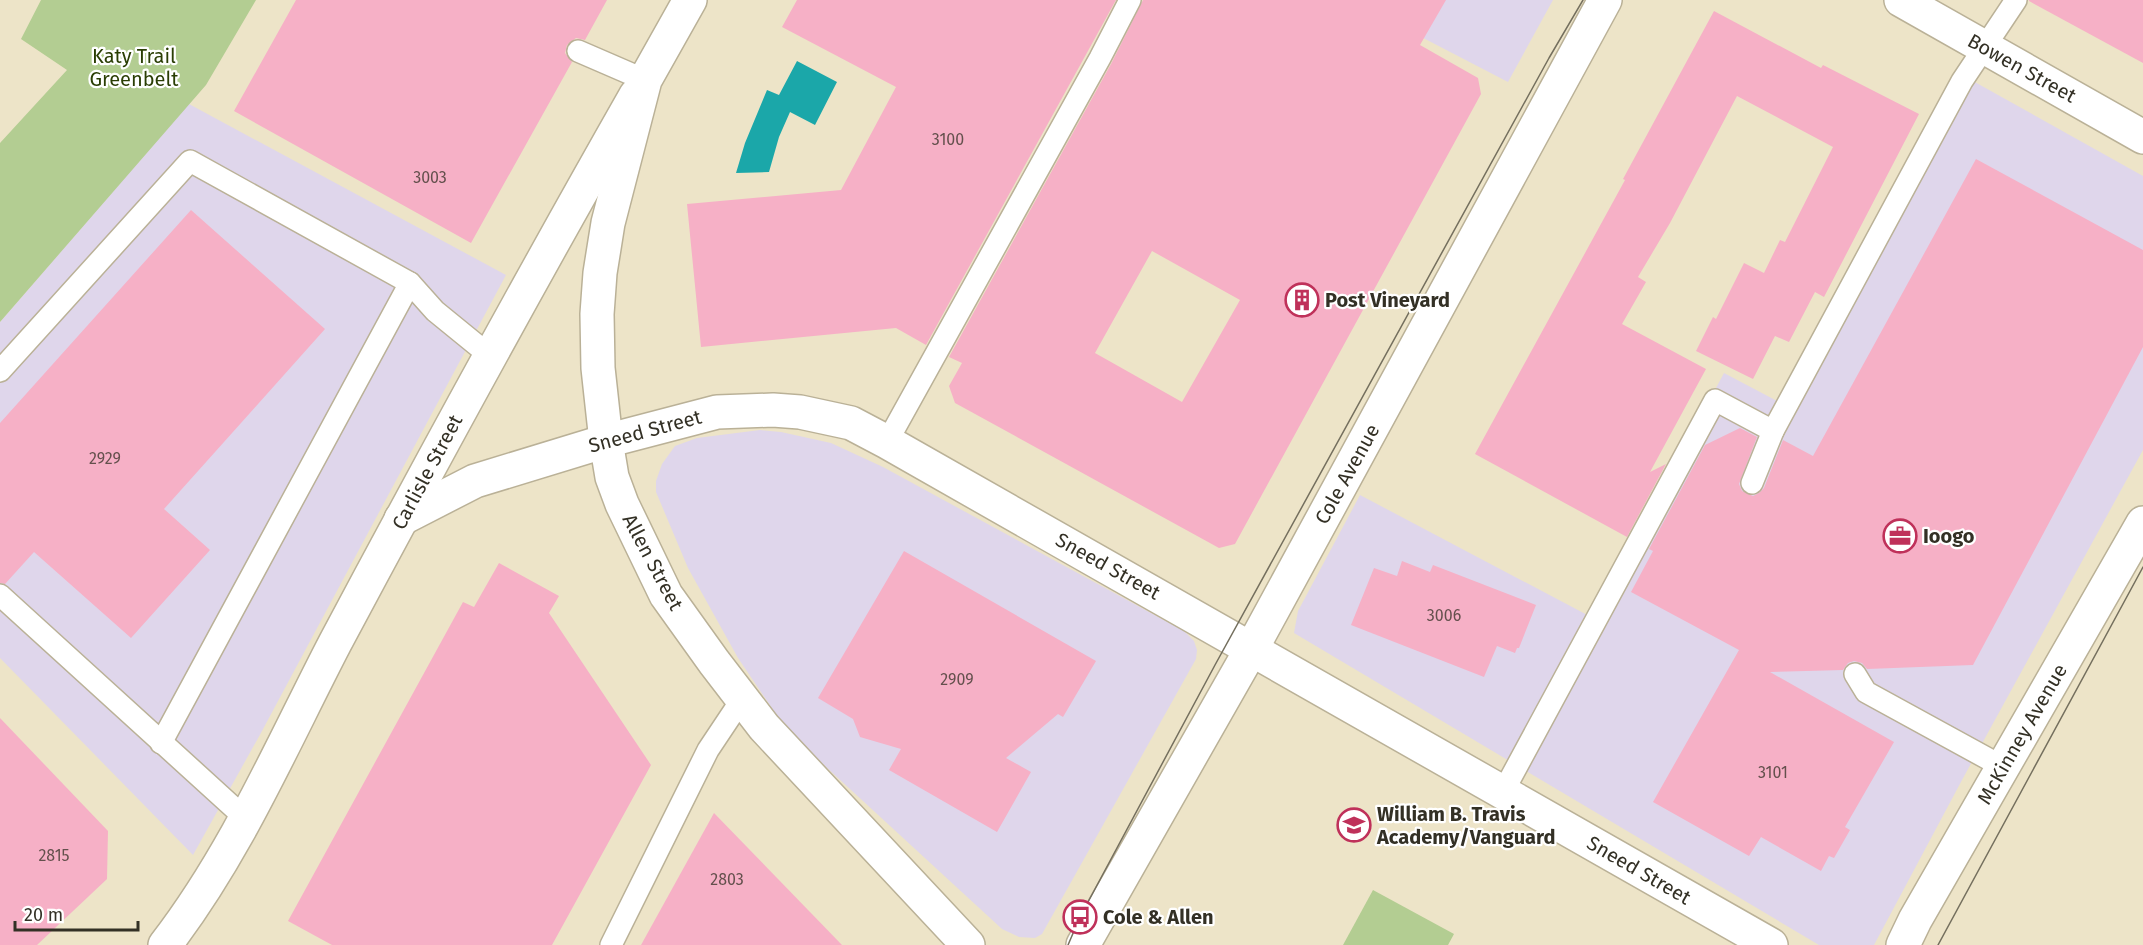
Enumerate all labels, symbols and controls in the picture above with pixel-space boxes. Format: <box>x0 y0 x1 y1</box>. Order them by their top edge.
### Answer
street label: Bowen Street <box>1964 28 2081 108</box>
park label: Katy Trail Greenbelt <box>89 44 179 91</box>
house number: 3100 <box>932 130 964 149</box>
house number: 3003 <box>413 168 447 187</box>
building icon: Post Vineyard <box>1284 282 1320 318</box>
place label: Post Vineyard <box>1325 288 1450 312</box>
street label: Sneed Street <box>586 404 705 458</box>
street label: Carlisle Street <box>387 410 468 534</box>
street label: Cole Avenue <box>1310 420 1384 528</box>
house number: 2929 <box>89 449 121 468</box>
street label: Allen Street <box>618 510 689 615</box>
office icon: Ioogo <box>1882 518 1918 554</box>
place label: Ioogo <box>1923 524 1975 548</box>
street label: Sneed Street <box>1051 527 1165 605</box>
house number: 3006 <box>1427 606 1461 625</box>
street label: McKinney Avenue <box>1972 659 2072 809</box>
house number: 2909 <box>940 670 974 689</box>
house number: 3101 <box>1758 763 1788 782</box>
place label: William B. Travis Academy/Vanguard <box>1376 802 1555 849</box>
school or university icon: William B. Travis Academy/Vanguard <box>1336 807 1372 843</box>
street label: Sneed Street <box>1583 831 1696 910</box>
house number: 2815 <box>38 846 70 865</box>
house number: 2803 <box>710 870 744 889</box>
scale bar <box>15 894 138 932</box>
bus stop icon: Cole & Allen <box>1062 899 1098 935</box>
text: 20 m <box>24 904 63 926</box>
place label: Cole & Allen <box>1103 905 1214 929</box>

